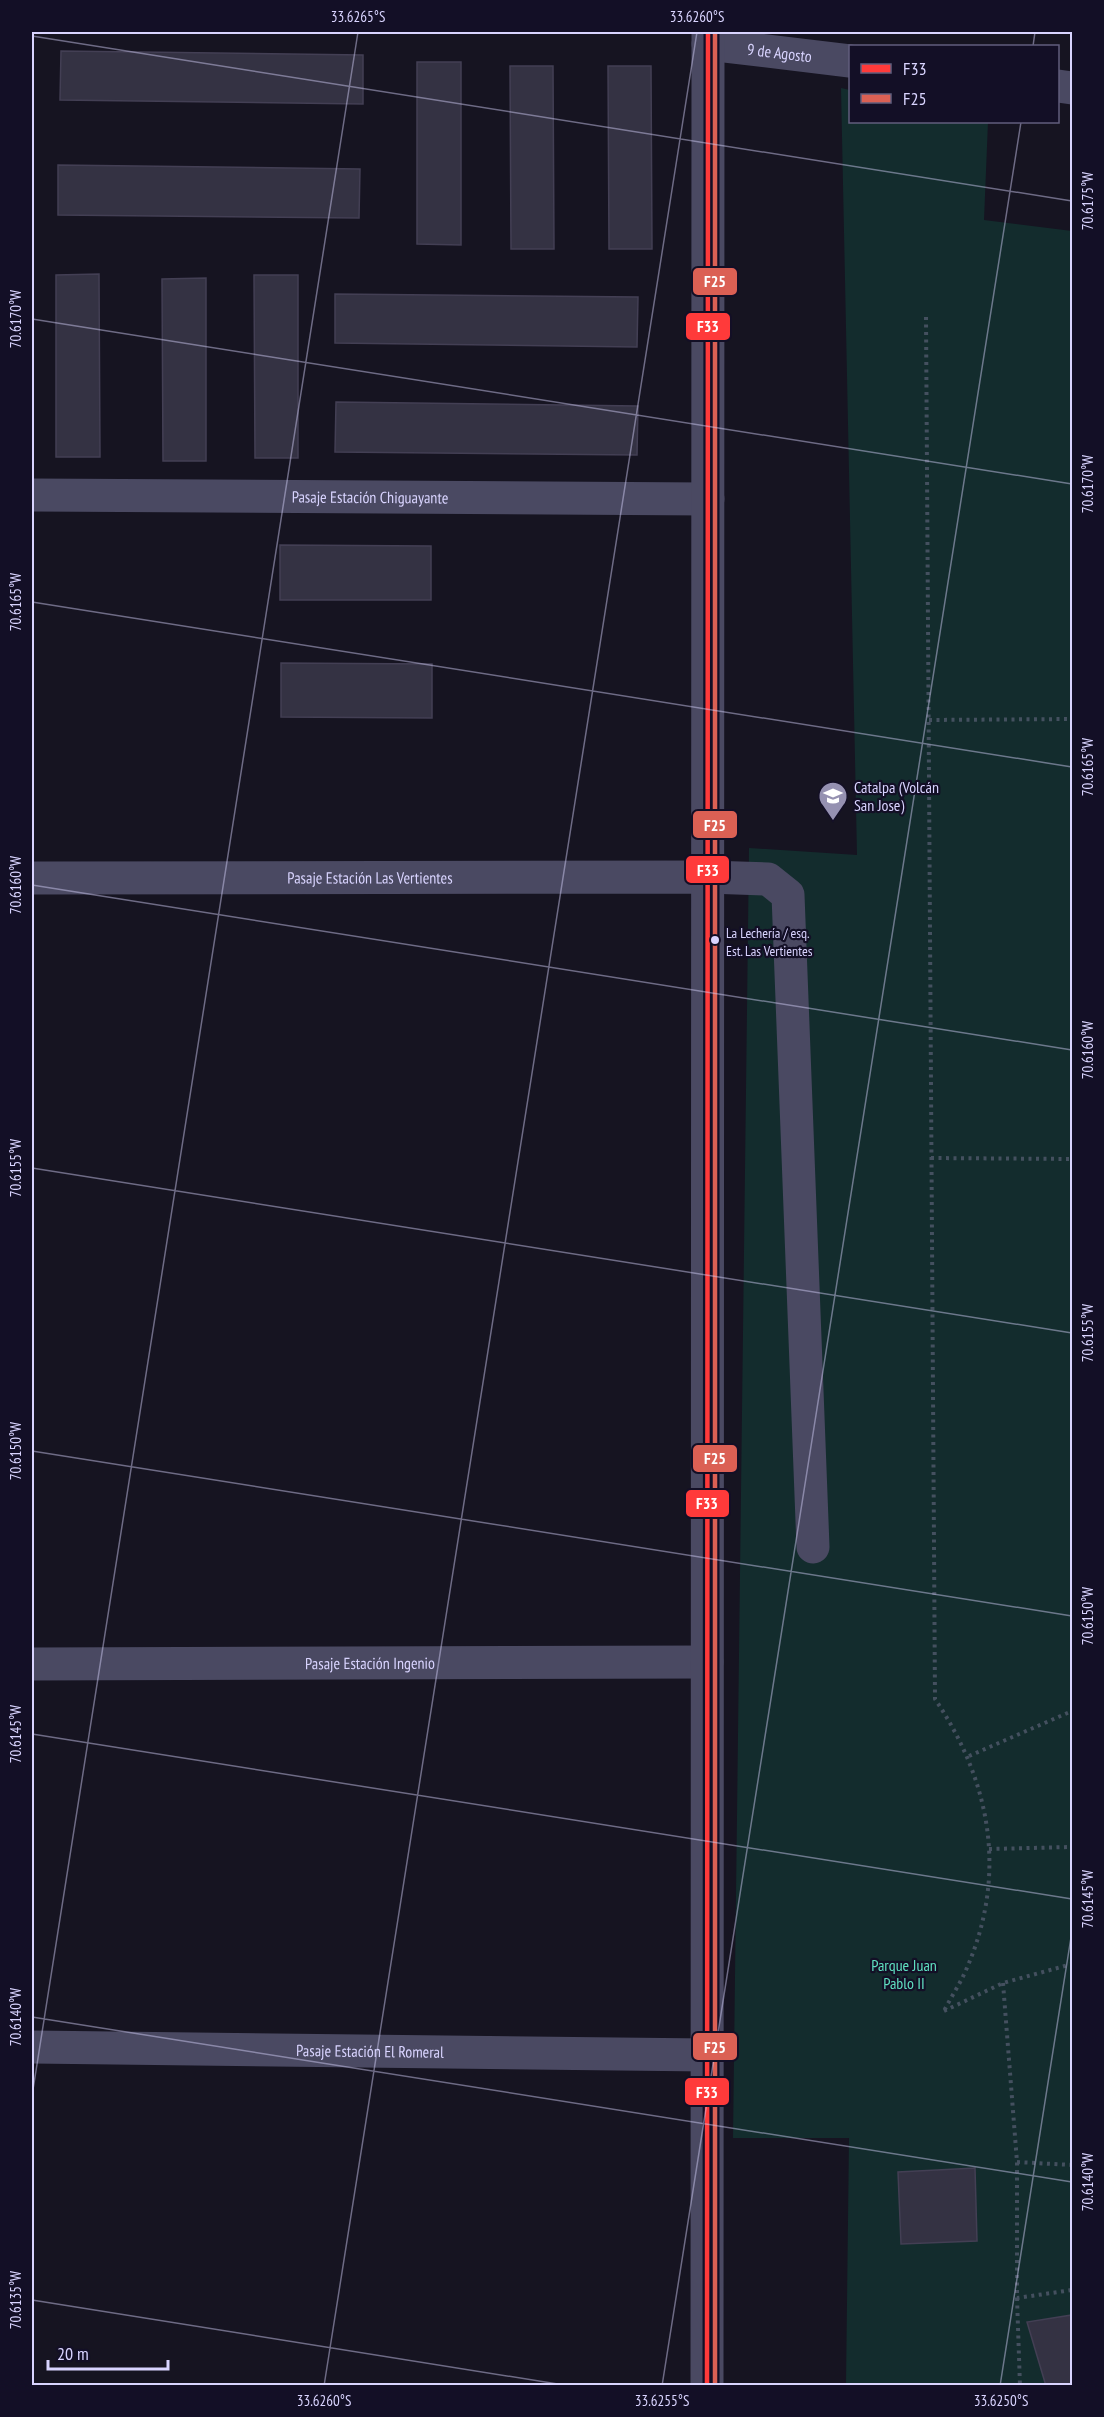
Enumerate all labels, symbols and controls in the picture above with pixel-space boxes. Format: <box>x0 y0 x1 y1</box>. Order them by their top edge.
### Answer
text: 33.6265°S <box>331 7 385 26</box>
text: 33.6260°S <box>670 7 724 26</box>
street label: 9 de Agosto <box>746 39 813 66</box>
legend <box>849 45 1059 123</box>
text: F33 <box>903 57 927 80</box>
text: F25 <box>903 87 927 110</box>
text: 70.6175°W <box>1078 172 1097 230</box>
line badge: F25 <box>692 267 738 296</box>
text: F25 <box>704 271 726 291</box>
text: 70.6170°W <box>6 290 25 348</box>
line badge: F33 <box>685 312 731 341</box>
text: F33 <box>697 316 719 336</box>
text: 70.6170°W <box>1078 455 1097 513</box>
street label: Pasaje Estación Chiguayante <box>292 487 448 507</box>
text: 70.6165°W <box>6 573 25 631</box>
text: 70.6165°W <box>1078 738 1097 796</box>
place label: Catalpa (Volcán San Jose) <box>854 777 939 815</box>
school or university icon: Catalpa (Volcán San Jose) <box>817 780 849 822</box>
line badge: F25 <box>692 810 738 839</box>
text: F25 <box>704 815 726 835</box>
line badge: F33 <box>685 855 730 884</box>
text: 70.6160°W <box>6 856 25 914</box>
text: F33 <box>697 860 719 880</box>
street label: Pasaje Estación Las Vertientes <box>287 867 453 888</box>
place label: La Lechería / esq. Est. Las Vertientes <box>726 924 813 960</box>
marker: La Lechería / esq. Est. Las Vertientes <box>709 934 721 946</box>
text: 70.6160°W <box>1078 1021 1097 1079</box>
text: 70.6155°W <box>6 1139 25 1197</box>
text: 70.6155°W <box>1078 1304 1097 1362</box>
text: 70.6150°W <box>6 1422 25 1480</box>
line badge: F25 <box>692 1444 738 1473</box>
text: F25 <box>704 1448 726 1468</box>
line badge: F33 <box>685 1489 730 1518</box>
text: F33 <box>696 1493 718 1513</box>
text: 70.6150°W <box>1078 1587 1097 1645</box>
street label: Pasaje Estación Ingenio <box>305 1653 435 1673</box>
text: 70.6145°W <box>6 1705 25 1763</box>
text: 70.6145°W <box>1078 1870 1097 1928</box>
park label: Parque Juan Pablo II <box>871 1955 937 1993</box>
text: 70.6140°W <box>6 1988 25 2046</box>
line badge: F25 <box>692 2032 738 2061</box>
text: F25 <box>704 2037 726 2057</box>
street label: Pasaje Estación El Romeral <box>296 2040 444 2062</box>
line badge: F33 <box>684 2077 730 2106</box>
text: F33 <box>696 2082 718 2102</box>
text: 70.6140°W <box>1078 2153 1097 2211</box>
text: 70.6135°W <box>6 2271 25 2329</box>
scale bar <box>48 2333 168 2371</box>
text: 20 m <box>57 2342 89 2365</box>
text: 33.6260°S <box>297 2391 351 2410</box>
text: 33.6255°S <box>635 2391 689 2410</box>
text: 33.6250°S <box>974 2391 1028 2410</box>

